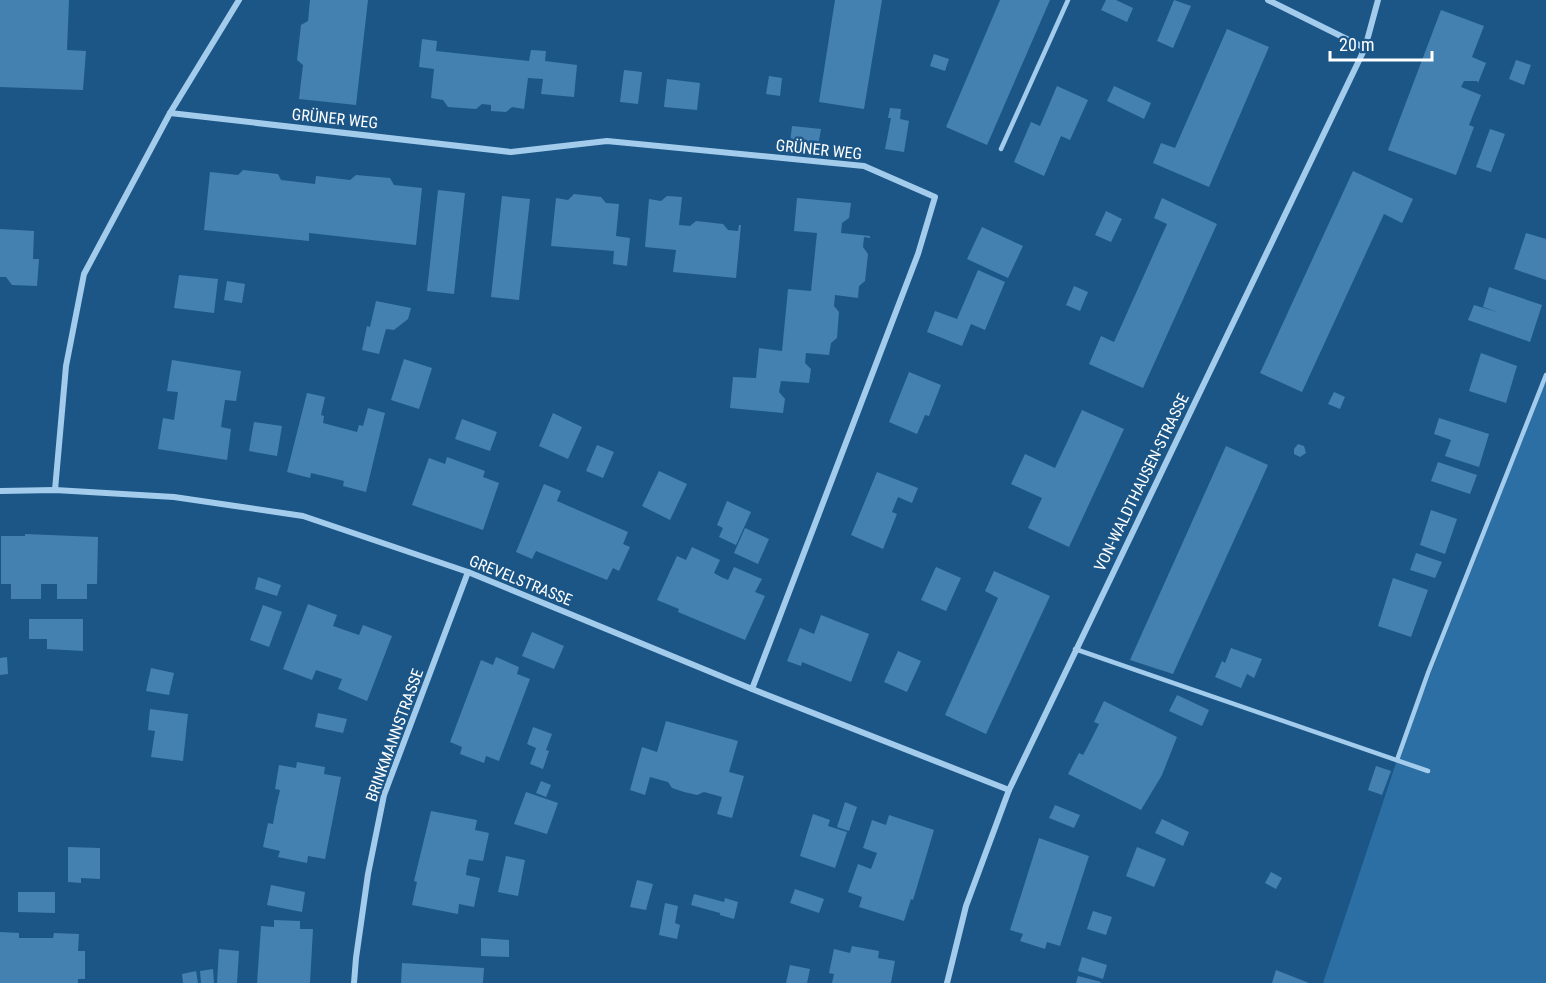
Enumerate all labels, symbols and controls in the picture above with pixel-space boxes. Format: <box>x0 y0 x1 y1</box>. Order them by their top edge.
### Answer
scale bar <box>1330 24 1432 62</box>
text: 20 m <box>1339 34 1374 55</box>
street label: GRÜNER WEG <box>291 105 379 132</box>
street label: GRÜNER WEG <box>775 136 863 163</box>
street label: VON-WALDTHAUSEN-STRASSE <box>1090 390 1193 574</box>
street label: GREVELSTRASSE <box>467 551 575 610</box>
street label: BRINKMANNSTRASSE <box>362 666 427 804</box>

